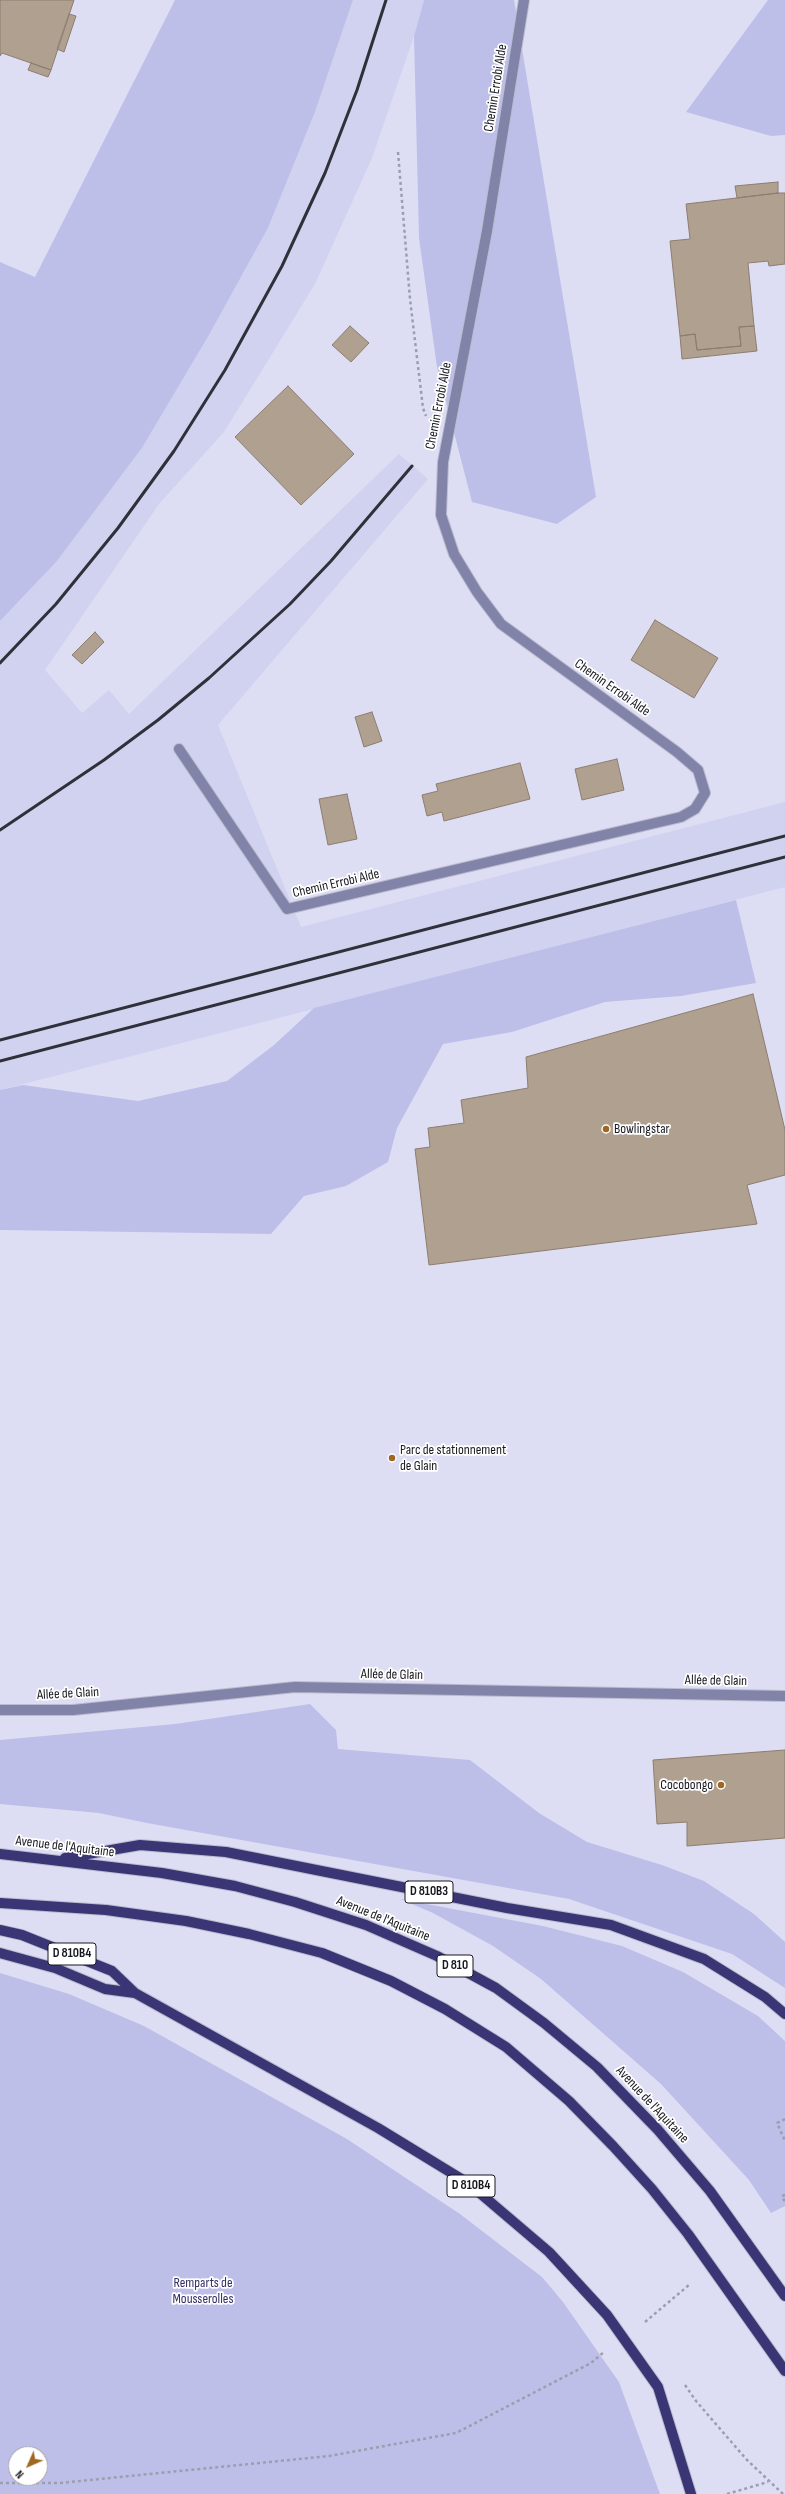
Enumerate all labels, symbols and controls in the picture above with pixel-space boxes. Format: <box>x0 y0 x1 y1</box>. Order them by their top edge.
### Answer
street label: Chemin Errobi Alde <box>481 43 511 133</box>
street label: Chemin Errobi Alde <box>422 361 456 451</box>
street label: Chemin Errobi Alde <box>571 656 653 720</box>
street label: Chemin Errobi Alde <box>291 866 381 902</box>
place label: Bowlingstar <box>614 1121 670 1137</box>
marker: Bowlingstar <box>601 1124 611 1134</box>
place label: Parc de stationnement de Glain <box>400 1442 506 1474</box>
marker: Parc de stationnement de Glain <box>387 1453 397 1463</box>
street label: Allée de Glain <box>361 1666 423 1684</box>
street label: Allée de Glain <box>685 1672 747 1690</box>
street label: Allée de Glain <box>37 1684 99 1704</box>
place label: Cocobongo <box>660 1777 713 1793</box>
marker: Cocobongo <box>716 1780 726 1790</box>
street label: Avenue de l'Aquitaine <box>15 1833 115 1861</box>
road number: D 810B3 <box>405 1881 453 1903</box>
street label: Avenue de l'Aquitaine <box>334 1893 432 1945</box>
road number: D 810B4 <box>48 1943 96 1965</box>
road number: D 810 <box>437 1955 473 1977</box>
street label: Avenue de l'Aquitaine <box>612 2063 692 2147</box>
road number: D 810B4 <box>447 2175 495 2197</box>
park label: Remparts de Mousserolles <box>173 2275 233 2308</box>
north arrow <box>8 2446 48 2486</box>
text: N <box>13 2467 27 2481</box>

